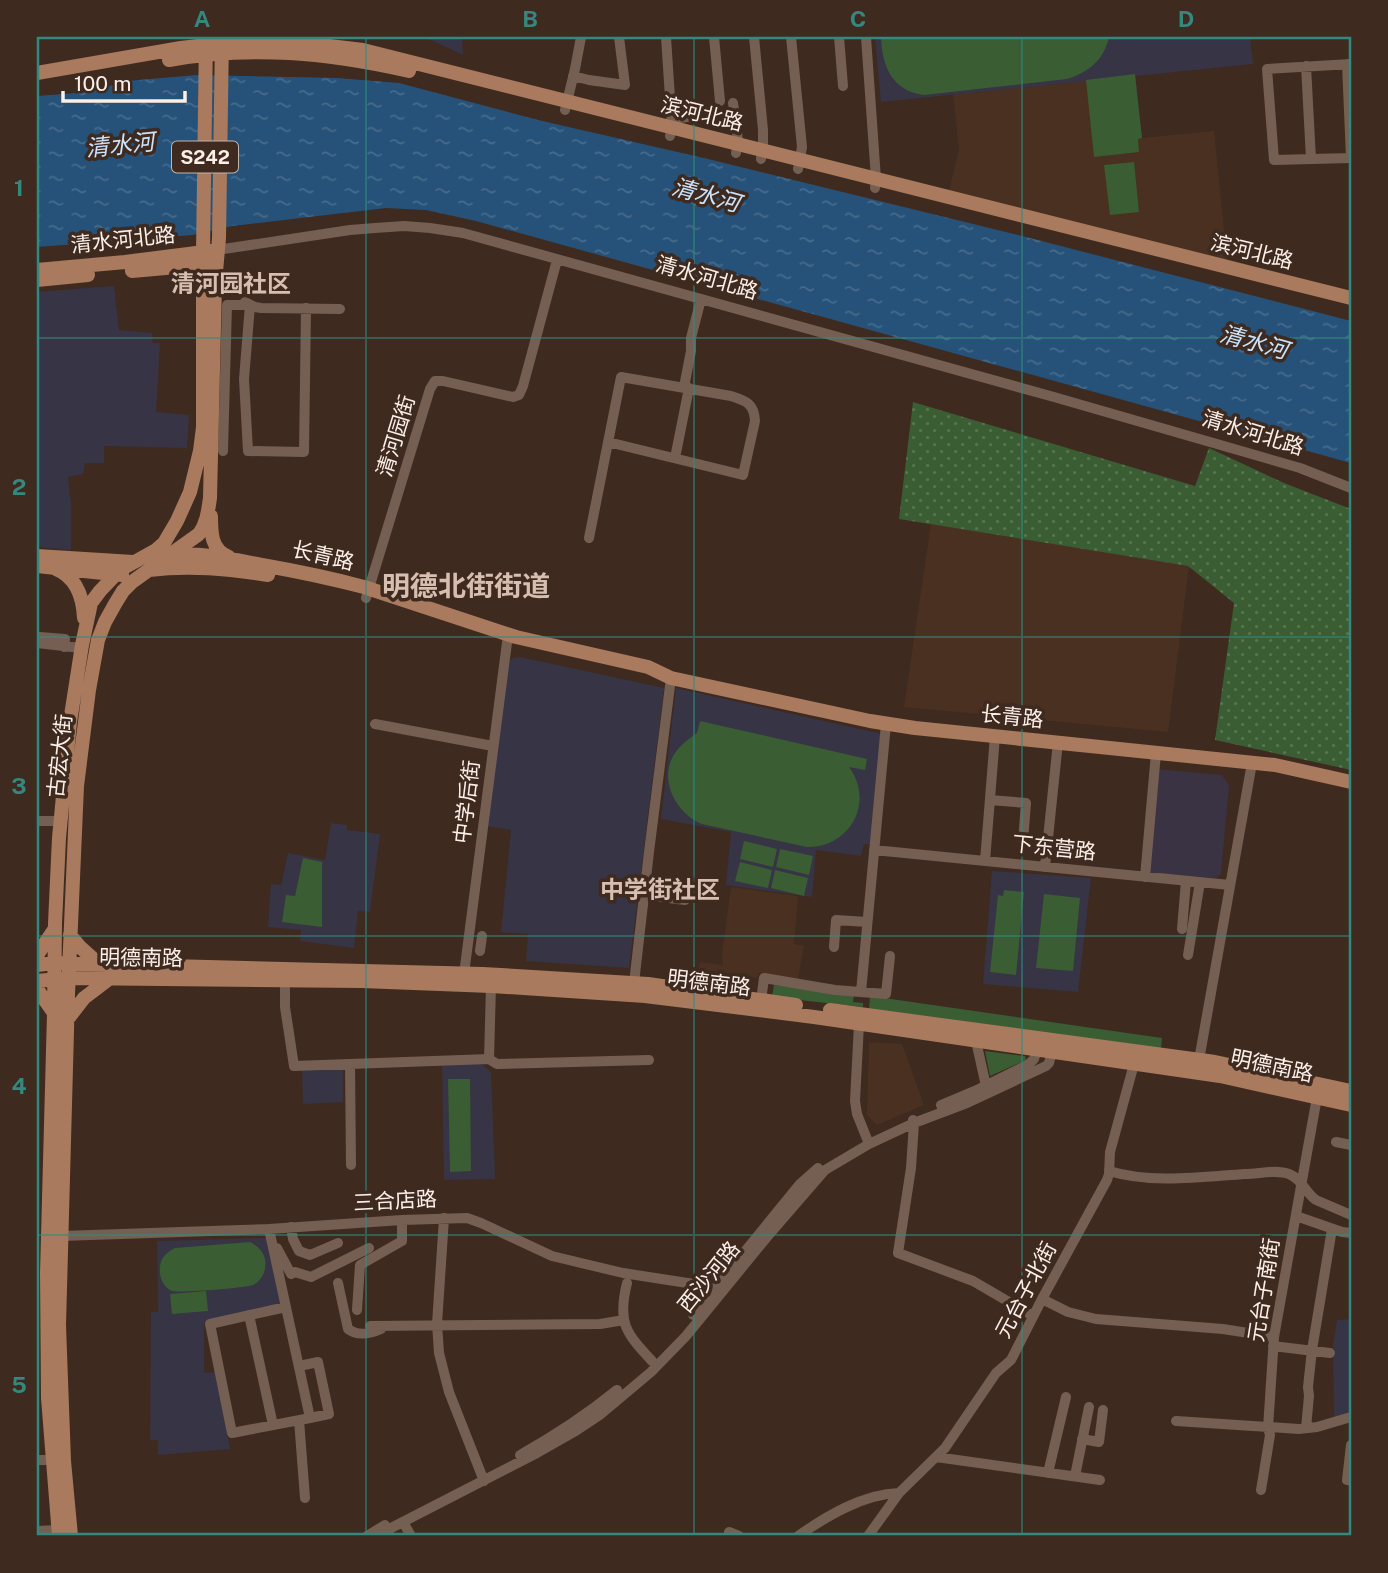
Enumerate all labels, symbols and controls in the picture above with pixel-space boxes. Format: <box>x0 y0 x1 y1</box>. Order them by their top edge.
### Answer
text: A <box>194 5 211 32</box>
text: B <box>522 5 538 32</box>
text: C <box>850 5 866 32</box>
text: D <box>1178 5 1194 32</box>
scale bar <box>63 60 186 104</box>
text: 100 m <box>74 71 131 96</box>
street label: 滨河北路 <box>658 91 746 136</box>
water label: 清水河 <box>84 127 160 162</box>
road number: S242 <box>172 141 238 172</box>
water label: 清水河 <box>669 173 747 218</box>
text: 1 <box>14 174 24 201</box>
street label: 清水河北路 <box>69 222 176 257</box>
street label: 滨河北路 <box>1208 229 1296 274</box>
street label: 清水河北路 <box>653 251 761 304</box>
district label: 清河园社区 <box>171 269 291 297</box>
water label: 清水河 <box>1217 320 1295 365</box>
street label: 清河园街 <box>371 392 420 480</box>
street label: 清水河北路 <box>1199 405 1307 460</box>
text: 2 <box>12 473 26 500</box>
street label: 长青路 <box>290 536 357 575</box>
district label: 明德北街街道 <box>382 569 550 602</box>
street label: 长青路 <box>979 701 1045 732</box>
street label: 古宏大街 <box>43 713 76 799</box>
street label: 中学后街 <box>449 759 484 845</box>
text: 3 <box>11 772 27 799</box>
street label: 下东营路 <box>1011 831 1097 864</box>
district label: 中学街社区 <box>600 875 720 903</box>
street label: 明德南路 <box>99 944 183 971</box>
street label: 明德南路 <box>666 965 752 1000</box>
street label: 明德南路 <box>1228 1045 1316 1086</box>
text: 4 <box>11 1072 27 1099</box>
street label: 三合店路 <box>352 1186 438 1215</box>
street label: 西沙河路 <box>672 1236 745 1317</box>
street label: 元台子南街 <box>1243 1236 1284 1344</box>
street label: 元台子北街 <box>990 1238 1061 1342</box>
text: 5 <box>11 1371 27 1398</box>

